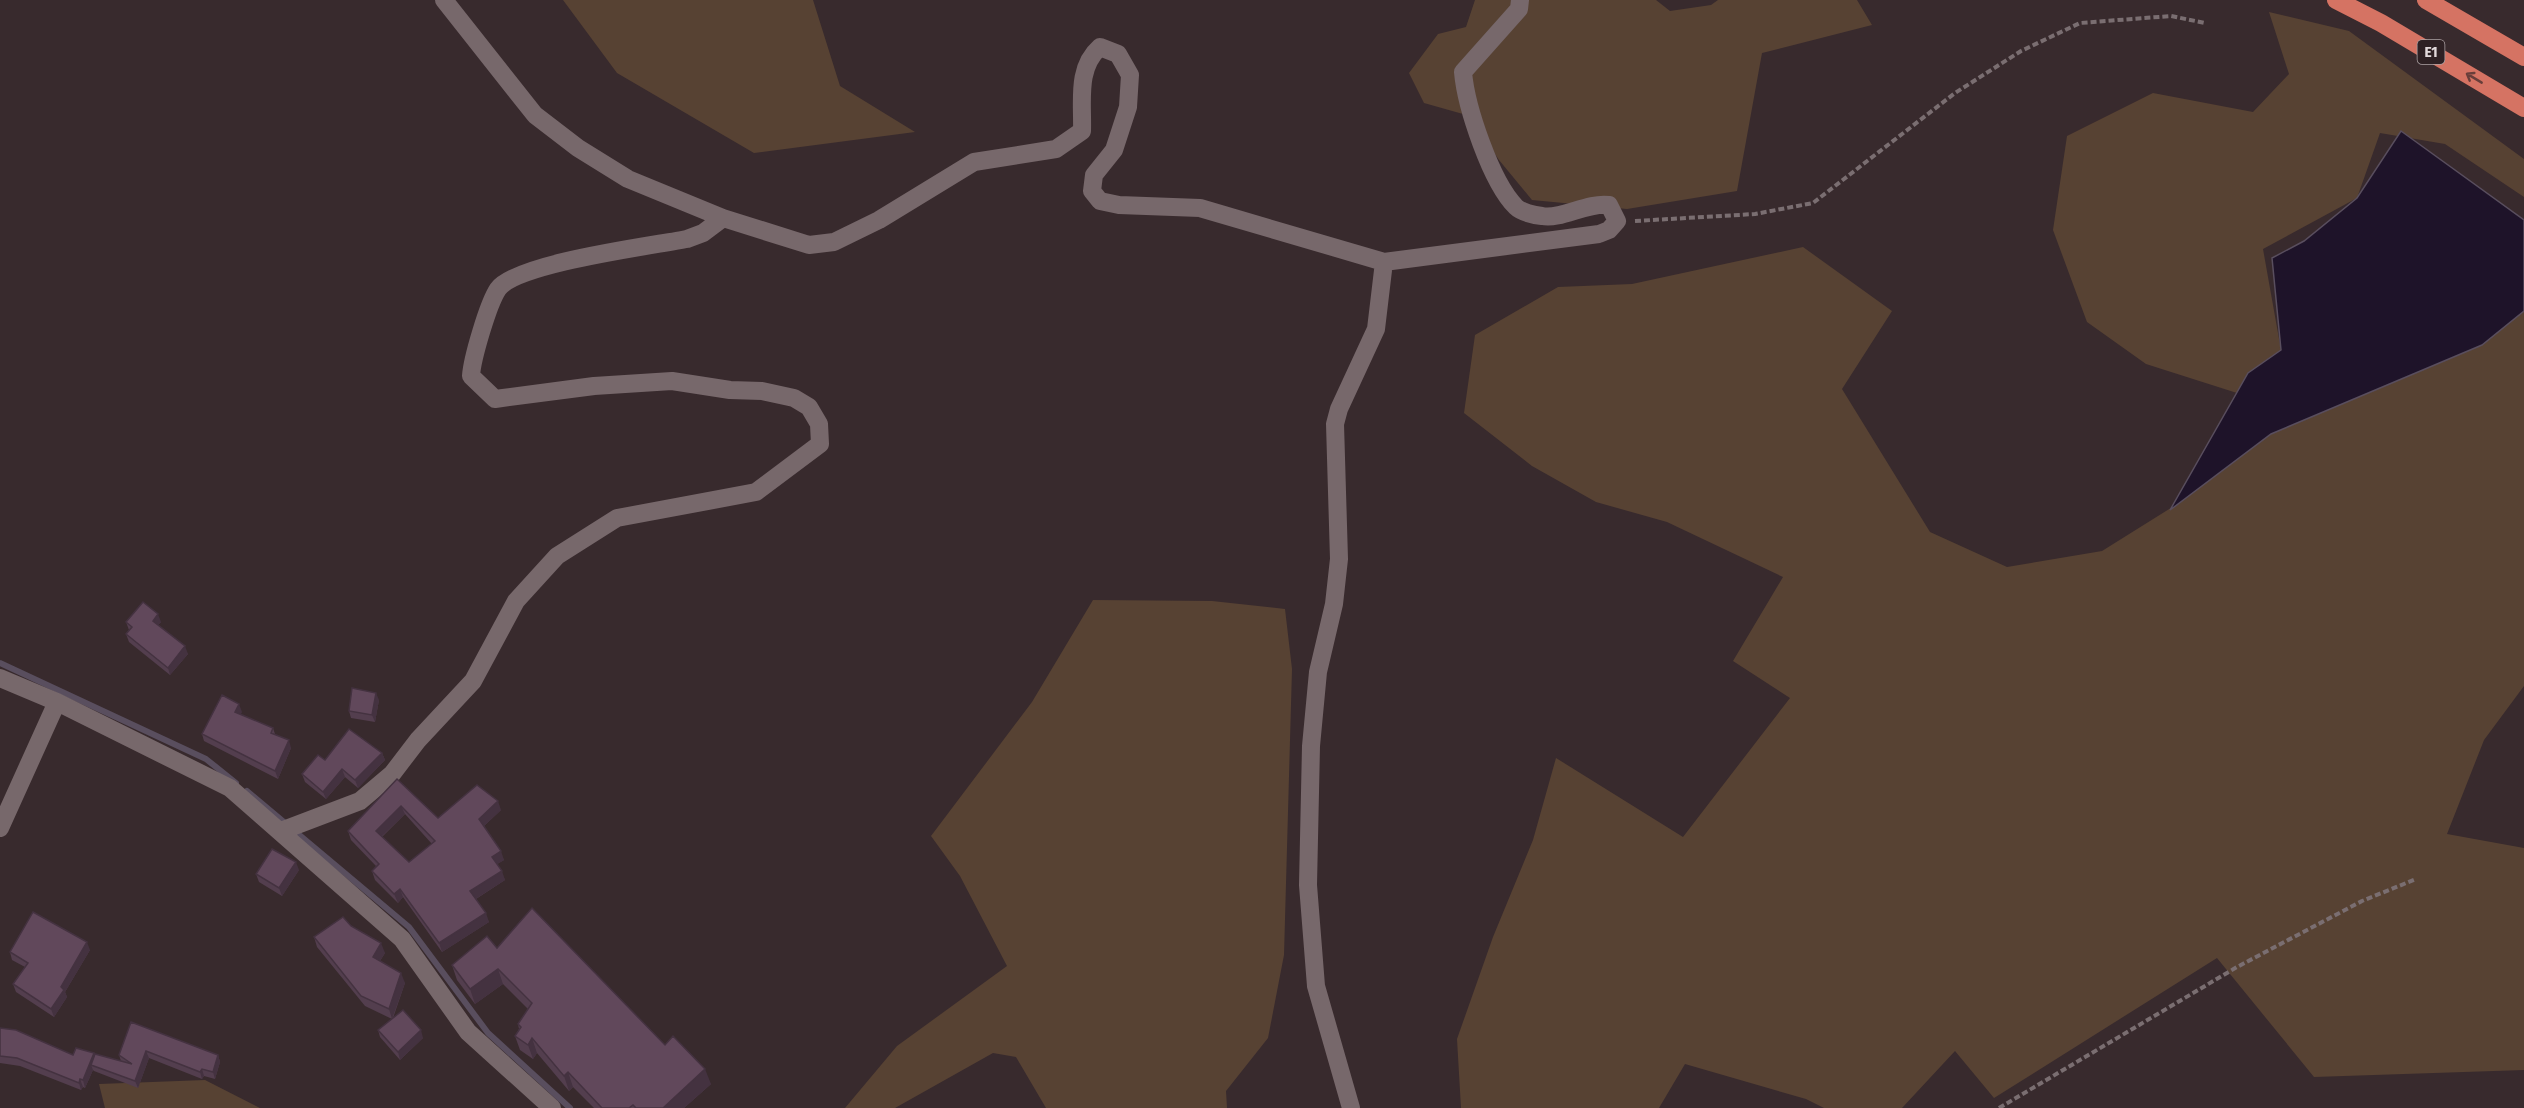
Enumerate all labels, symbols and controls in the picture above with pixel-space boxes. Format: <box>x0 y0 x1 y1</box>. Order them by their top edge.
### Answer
road number: E1 <box>2418 40 2444 64</box>
one-way arrow <box>2466 71 2483 83</box>

